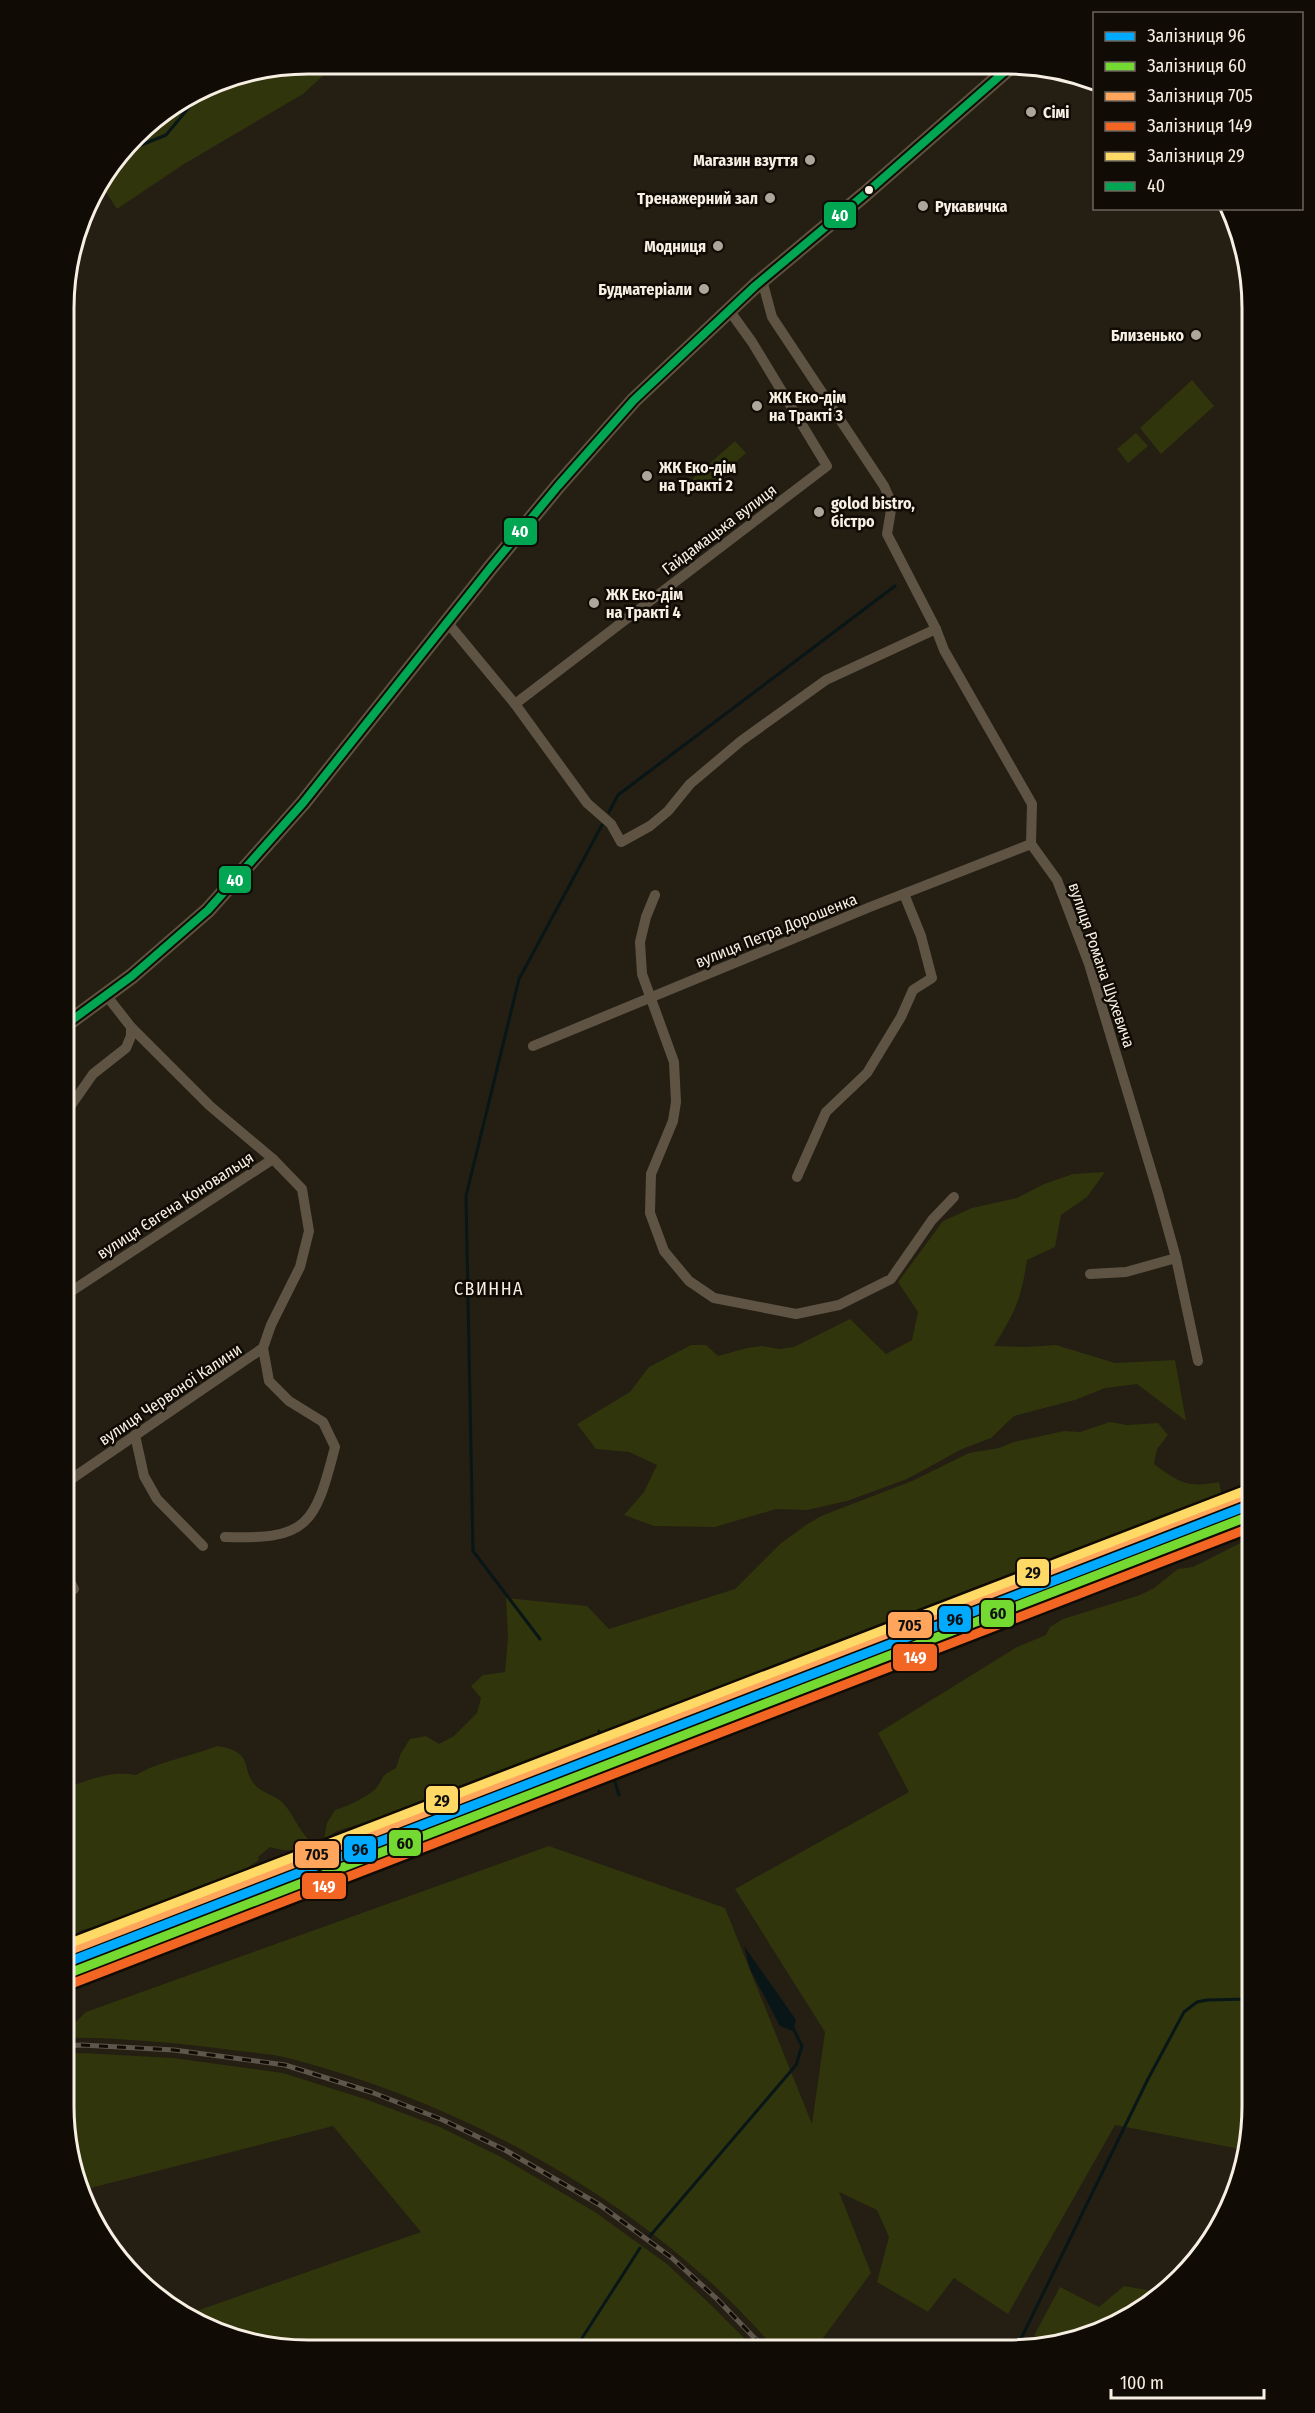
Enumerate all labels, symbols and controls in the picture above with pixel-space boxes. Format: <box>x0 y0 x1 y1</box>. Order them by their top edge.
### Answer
legend <box>1093 12 1303 210</box>
text: Залізниця 96 <box>1147 25 1246 47</box>
text: Залізниця 60 <box>1147 55 1246 77</box>
text: Залізниця 705 <box>1147 85 1253 107</box>
place label: Сімі <box>1043 103 1070 122</box>
marker: Сімі <box>1024 105 1038 119</box>
text: Залізниця 149 <box>1147 115 1252 137</box>
text: Залізниця 29 <box>1147 145 1245 167</box>
place label: Магазин взуття <box>693 151 798 170</box>
marker: Магазин взуття <box>803 153 817 167</box>
text: 40 <box>1147 175 1165 197</box>
unlabelled marker <box>863 184 875 196</box>
place label: Тренажерний зал <box>637 189 758 208</box>
marker: Тренажерний зал <box>763 191 777 205</box>
place label: Рукавичка <box>935 197 1007 216</box>
marker: Рукавичка <box>916 199 930 213</box>
line badge: 40 <box>823 201 857 229</box>
text: 40 <box>832 206 849 225</box>
place label: Модниця <box>644 237 706 256</box>
marker: Модниця <box>711 239 725 253</box>
place label: Будматеріали <box>598 280 692 299</box>
marker: Будматеріали <box>697 282 711 296</box>
place label: Близенько <box>1111 326 1184 345</box>
marker: Близенько <box>1189 328 1203 342</box>
place label: ЖК Еко-дім на Тракті 3 <box>768 388 846 425</box>
marker: ЖК Еко-дім на Тракті 3 <box>750 399 764 413</box>
place label: ЖК Еко-дім на Тракті 2 <box>658 458 736 495</box>
marker: ЖК Еко-дім на Тракті 2 <box>640 469 654 483</box>
street label: Гайдамацька вулиця <box>658 480 780 579</box>
place label: golod bistro, бістро <box>831 494 915 531</box>
marker: golod bistro, бістро <box>812 505 826 519</box>
line badge: 40 <box>503 517 538 546</box>
text: 40 <box>512 522 529 541</box>
place label: ЖК Еко-дім на Тракті 4 <box>605 585 683 622</box>
marker: ЖК Еко-дім на Тракті 4 <box>587 596 601 610</box>
line badge: 40 <box>218 865 252 894</box>
text: 40 <box>227 871 244 890</box>
street label: вулиця Романа Шухевича <box>1064 880 1139 1050</box>
street label: вулиця Петра Дорошенка <box>693 889 860 972</box>
street label: вулиця Євгена Коновальця <box>93 1148 257 1263</box>
district label: СВИННА <box>454 1278 524 1300</box>
street label: вулиця Червоної Калини <box>95 1339 245 1449</box>
line badge: 29 <box>1016 1558 1050 1587</box>
text: 29 <box>1024 1563 1041 1582</box>
line badge: 60 <box>980 1599 1015 1628</box>
text: 60 <box>989 1604 1007 1623</box>
line badge: 96 <box>938 1605 972 1633</box>
text: 96 <box>947 1610 963 1629</box>
line badge: 705 <box>887 1611 933 1639</box>
text: 705 <box>898 1616 922 1635</box>
line badge: 149 <box>892 1643 938 1672</box>
text: 149 <box>904 1648 926 1667</box>
line badge: 29 <box>425 1785 459 1814</box>
text: 29 <box>433 1791 450 1810</box>
line badge: 60 <box>388 1829 422 1857</box>
text: 60 <box>396 1834 414 1853</box>
line badge: 96 <box>343 1835 377 1863</box>
line badge: 705 <box>294 1840 340 1869</box>
text: 96 <box>352 1840 368 1859</box>
text: 705 <box>305 1845 329 1864</box>
line badge: 149 <box>301 1872 347 1900</box>
text: 149 <box>313 1877 335 1896</box>
scale bar <box>1111 2362 1264 2400</box>
text: 100 m <box>1120 2372 1164 2394</box>

